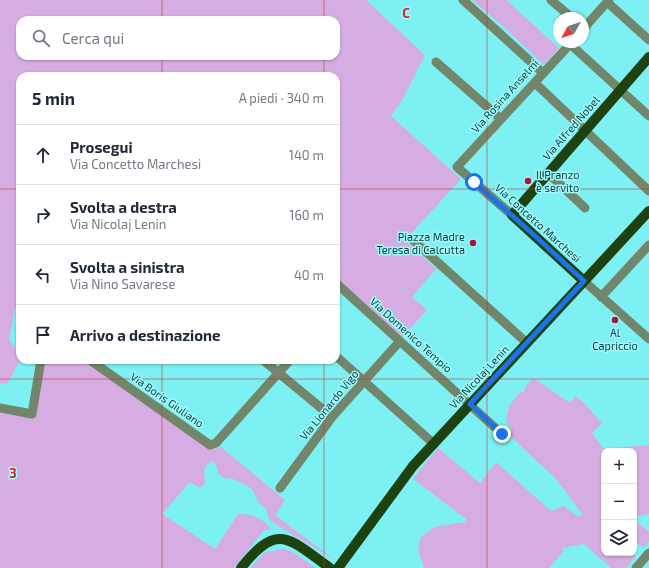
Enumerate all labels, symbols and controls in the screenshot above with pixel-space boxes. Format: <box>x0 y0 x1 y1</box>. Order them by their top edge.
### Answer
text: C <box>402 5 410 21</box>
north arrow <box>553 12 589 48</box>
search box <box>16 16 340 60</box>
icon: search <box>30 27 52 49</box>
text: Cerca qui <box>62 29 124 47</box>
street label: Via Rosina Anselmi <box>468 56 541 135</box>
text: 5 min <box>32 88 75 108</box>
text: A piedi · 340 m <box>239 90 324 106</box>
street label: Via Alfred Nobel <box>539 93 602 162</box>
text: Prosegui <box>70 138 133 156</box>
icon: ahead <box>32 144 54 166</box>
text: 140 m <box>289 147 324 163</box>
text: Via Concetto Marchesi <box>70 156 201 172</box>
place label: Il Pranzo è servito <box>536 168 580 194</box>
route start <box>465 173 483 191</box>
marker: Il Pranzo è servito <box>523 176 533 186</box>
street label: Via Concetto Marchesi <box>493 181 584 265</box>
text: Svolta a destra <box>70 198 177 216</box>
icon: right <box>32 204 54 226</box>
text: 160 m <box>289 207 324 223</box>
text: Via Nicolaj Lenin <box>70 216 166 232</box>
place label: Piazza Madre Teresa di Calcutta <box>377 230 465 256</box>
marker: Piazza Madre Teresa di Calcutta <box>468 238 478 248</box>
text: Svolta a sinistra <box>70 258 185 276</box>
icon: left <box>32 264 54 286</box>
text: 40 m <box>294 267 324 283</box>
text: Via Nino Savarese <box>70 276 175 292</box>
street label: Via Domenico Tempio <box>368 294 455 375</box>
marker: Al Capriccio <box>610 315 620 325</box>
icon: arrive <box>32 324 54 346</box>
text: Arrivo a destinazione <box>70 326 221 344</box>
place label: Al Capriccio <box>592 326 638 352</box>
street label: Via Nicolaj Lenin <box>446 342 512 412</box>
street label: Via Lionardo Vigo <box>297 367 361 442</box>
street label: Via Boris Giuliano <box>128 369 207 430</box>
route end <box>493 425 511 443</box>
map controls <box>601 448 637 556</box>
button: + <box>601 448 637 484</box>
text: 3 <box>9 465 17 481</box>
button: − <box>601 484 637 520</box>
button: layers <box>601 520 637 556</box>

